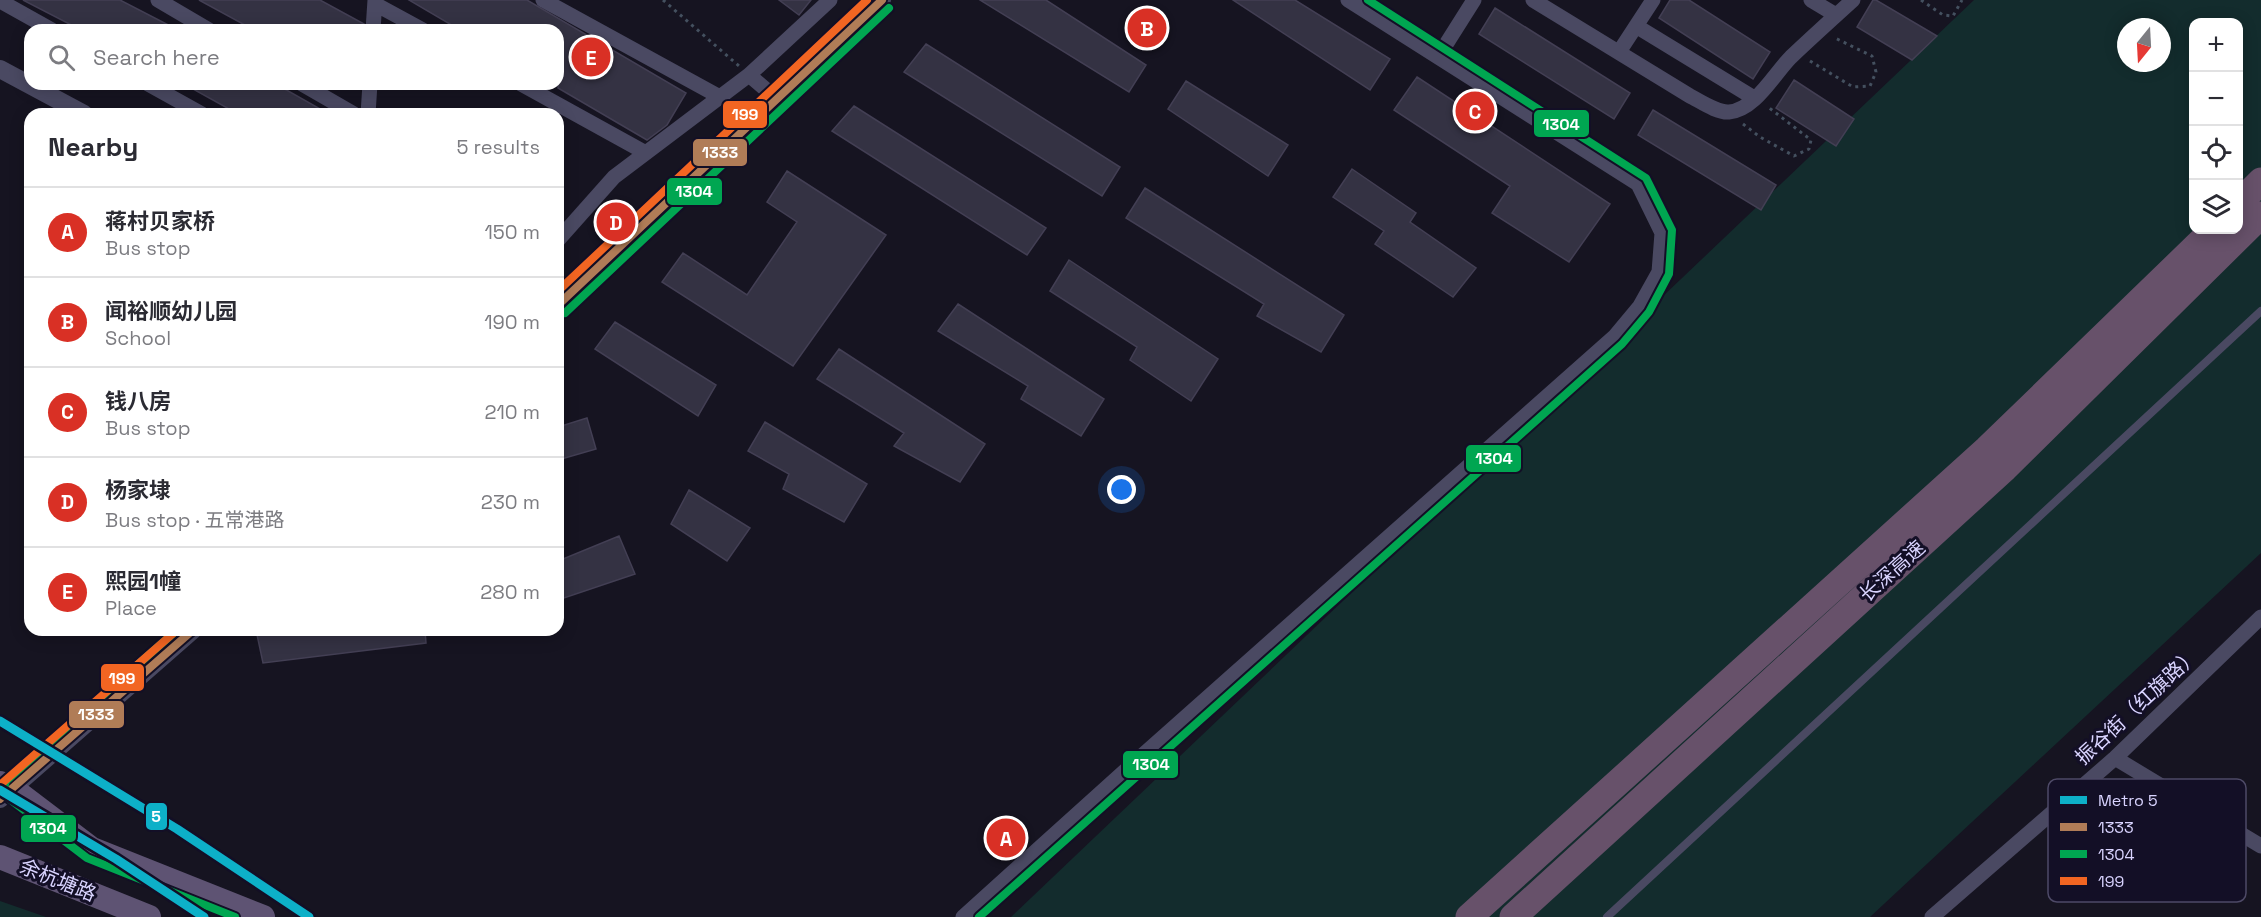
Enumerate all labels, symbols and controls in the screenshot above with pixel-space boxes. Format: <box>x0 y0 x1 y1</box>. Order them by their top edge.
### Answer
pin: B <box>1128 6 1166 51</box>
north arrow <box>2117 18 2171 72</box>
map controls <box>2189 18 2243 234</box>
button: + <box>2189 18 2243 72</box>
search box <box>24 24 564 90</box>
pin: E <box>572 34 610 80</box>
icon: search <box>45 41 78 74</box>
text: Search here <box>93 43 220 71</box>
button: − <box>2189 72 2243 126</box>
pin: C <box>1456 88 1494 134</box>
line badge: 199 <box>722 100 768 129</box>
text: 199 <box>731 104 759 125</box>
line badge: 1304 <box>1533 109 1590 138</box>
text: 1304 <box>1542 114 1580 135</box>
button: locate <box>2189 126 2243 180</box>
text: Nearby <box>48 130 138 164</box>
text: 5 results <box>456 134 540 160</box>
line badge: 1333 <box>692 138 748 167</box>
text: 1333 <box>702 142 738 163</box>
line badge: 1304 <box>666 177 723 206</box>
button: layers <box>2189 180 2243 234</box>
text: 1304 <box>675 181 713 202</box>
pin: D <box>596 200 636 244</box>
text: 蒋村贝家桥 <box>105 207 215 235</box>
text: A <box>61 219 74 245</box>
text: 150 m <box>485 219 540 245</box>
text: Bus stop <box>105 235 191 261</box>
text: 闻裕顺幼儿园 <box>105 297 237 325</box>
text: B <box>61 309 74 335</box>
text: 190 m <box>484 309 540 335</box>
text: School <box>105 325 171 351</box>
text: 钱八房 <box>105 387 171 415</box>
text: C <box>61 399 74 425</box>
text: 210 m <box>484 399 540 425</box>
text: Bus stop <box>105 415 191 441</box>
line badge: 1304 <box>1465 444 1522 473</box>
text: 1304 <box>1475 448 1513 469</box>
your location <box>1107 475 1136 504</box>
text: 杨家埭 <box>105 476 171 504</box>
text: D <box>61 489 74 515</box>
text: 230 m <box>481 489 540 515</box>
text: Bus stop · 五常港路 <box>105 507 285 533</box>
street label: 长深高速 <box>1854 535 1930 607</box>
text: 熙园1幢 <box>105 567 181 595</box>
text: E <box>62 579 73 605</box>
text: 280 m <box>480 579 540 605</box>
text: Place <box>105 595 157 621</box>
street label: 振谷街（红旗路） <box>2070 642 2204 770</box>
line badge: 199 <box>100 663 145 692</box>
text: 199 <box>108 668 136 689</box>
line badge: 1333 <box>68 700 125 729</box>
text: 1333 <box>78 704 114 725</box>
line badge: 1304 <box>1122 750 1179 779</box>
text: 1304 <box>1132 754 1170 775</box>
legend <box>2048 779 2246 902</box>
text: Metro 5 <box>2098 790 2158 811</box>
line badge: 5 <box>145 802 168 831</box>
text: 5 <box>151 806 161 827</box>
line badge: 1304 <box>20 814 77 843</box>
pin: A <box>986 816 1026 860</box>
text: 1333 <box>2098 817 2134 838</box>
text: 1304 <box>29 818 67 839</box>
text: 1304 <box>2098 844 2135 865</box>
street label: 余杭塘路 <box>16 853 100 907</box>
text: 199 <box>2098 871 2124 892</box>

